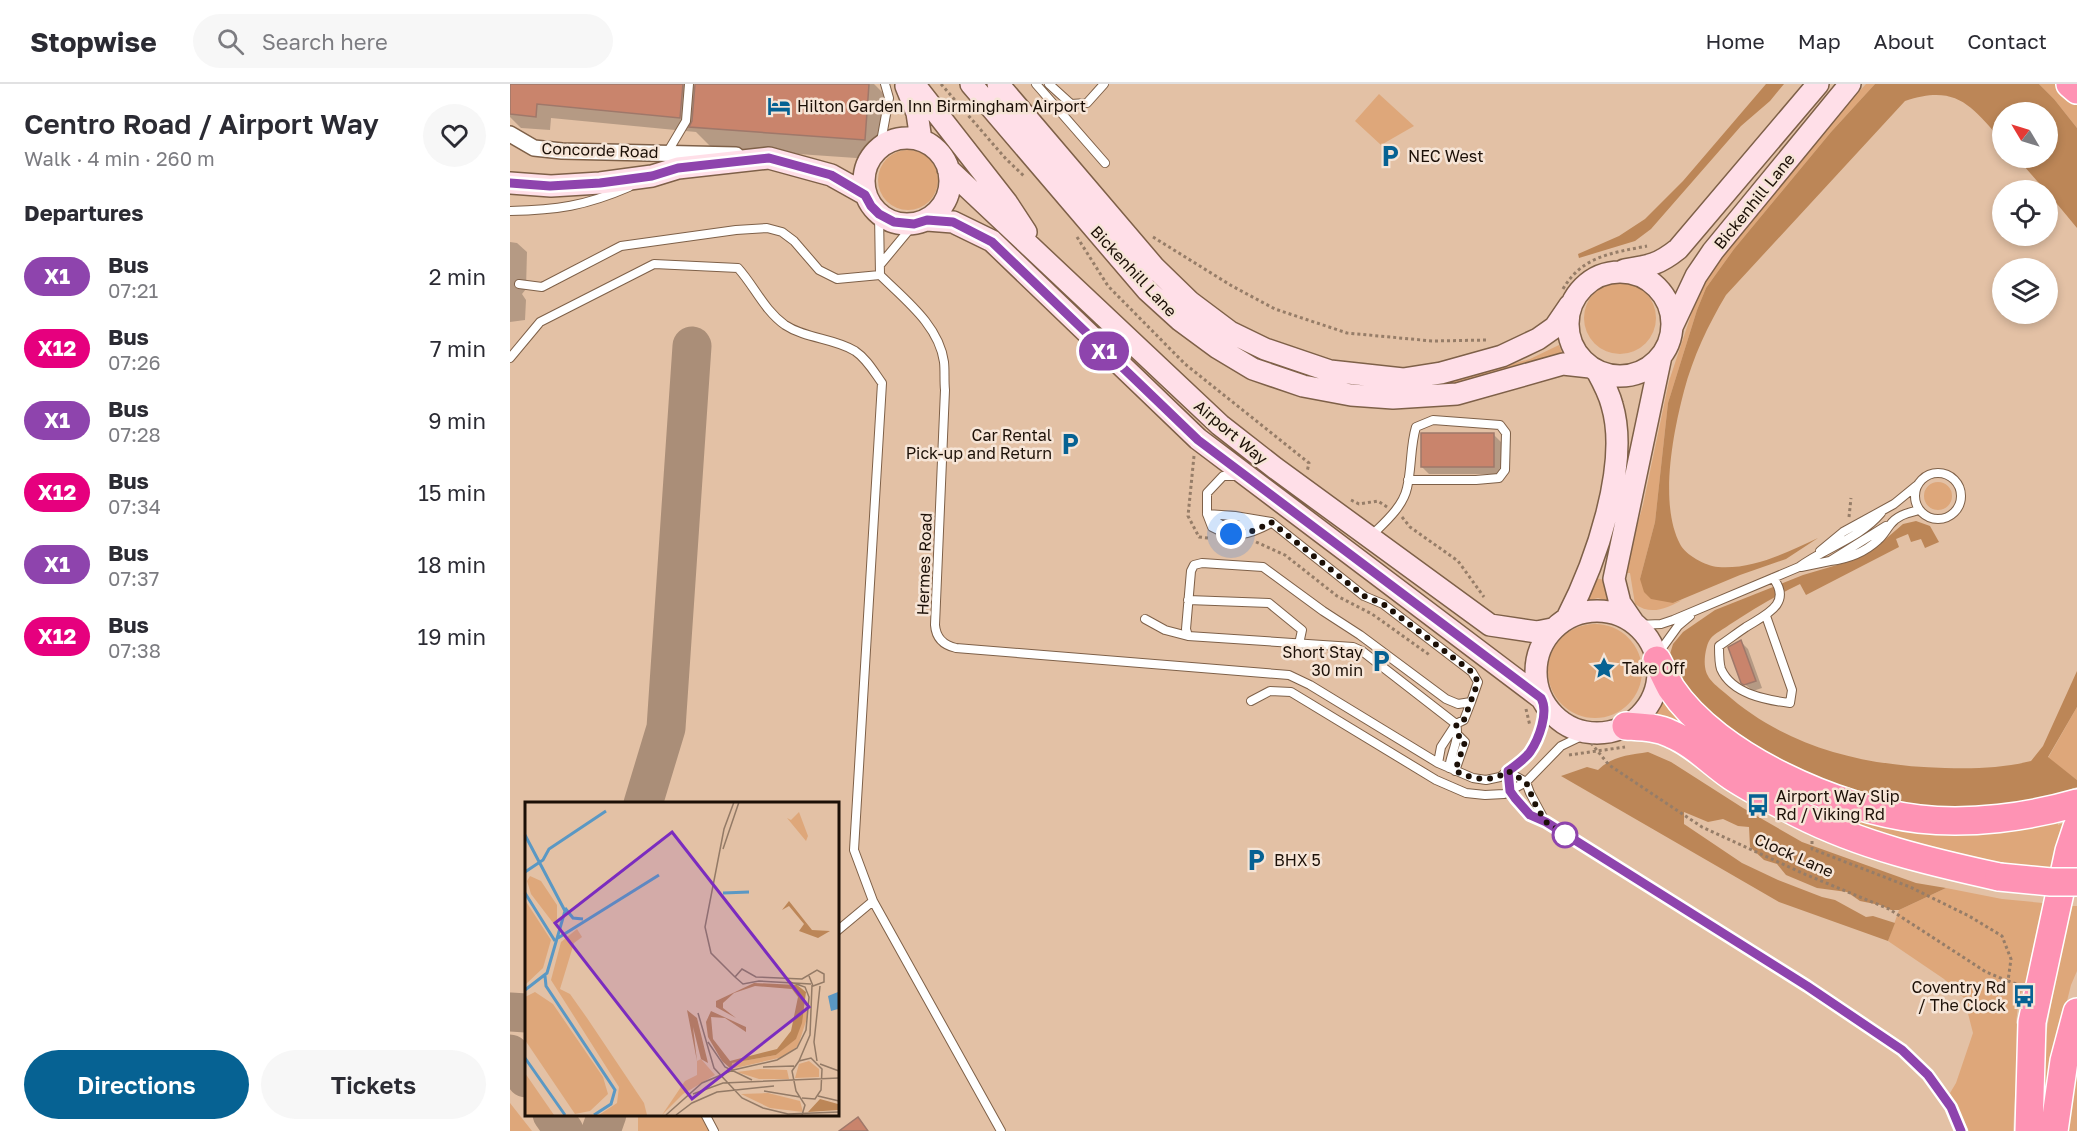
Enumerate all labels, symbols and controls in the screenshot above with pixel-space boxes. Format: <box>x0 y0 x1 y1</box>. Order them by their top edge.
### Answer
search box <box>193 14 613 68</box>
text: Stopwise <box>30 25 157 58</box>
icon: search <box>214 25 247 58</box>
text: Search here <box>262 28 388 55</box>
text: Home <box>1705 28 1765 54</box>
text: Map <box>1798 28 1841 54</box>
text: About <box>1874 28 1934 54</box>
text: Contact <box>1967 28 2047 54</box>
hotel icon: Hilton Garden Inn Birmingham Airport <box>766 93 792 119</box>
place label: Hilton Garden Inn Birmingham Airport <box>797 96 1086 116</box>
north arrow <box>1992 102 2058 168</box>
map controls <box>1992 102 2058 324</box>
button: heart <box>423 104 486 167</box>
text: Centro Road / Airport Way <box>24 107 379 140</box>
street label: Concorde Road <box>541 138 659 162</box>
parking icon: NEC West <box>1377 143 1403 169</box>
text: Walk · 4 min · 260 m <box>24 146 215 170</box>
place label: NEC West <box>1408 146 1484 166</box>
street label: Bickenhill Lane <box>1709 149 1799 253</box>
button: locate <box>1992 180 2058 246</box>
text: Departures <box>24 199 143 226</box>
street label: Bickenhill Lane <box>1087 221 1181 321</box>
text: Bus <box>108 251 149 278</box>
button: layers <box>1992 258 2058 324</box>
text: X1 <box>44 263 70 289</box>
text: 2 min <box>429 263 486 290</box>
text: 07:21 <box>108 278 158 302</box>
text: Bus <box>108 323 149 350</box>
line badge: X1 <box>1077 332 1131 370</box>
text: X12 <box>38 335 76 361</box>
text: 7 min <box>430 335 486 362</box>
text: X1 <box>1091 338 1117 364</box>
text: 07:26 <box>108 350 161 374</box>
text: Bus <box>108 395 149 422</box>
street label: Airport Way <box>1190 395 1272 469</box>
text: X1 <box>44 407 70 433</box>
text: 9 min <box>428 407 486 434</box>
text: 07:28 <box>108 422 161 446</box>
place label: Car Rental Pick-up and Return <box>906 425 1052 463</box>
parking icon: Car Rental Pick-up and Return <box>1057 431 1083 457</box>
text: Bus <box>108 467 149 494</box>
text: X12 <box>38 479 76 505</box>
text: 15 min <box>418 479 486 506</box>
text: 07:34 <box>108 494 161 518</box>
street label: Hermes Road <box>912 512 936 616</box>
your location <box>1216 519 1246 549</box>
text: Bus <box>108 539 149 566</box>
text: X1 <box>44 551 70 577</box>
text: 18 min <box>418 551 486 578</box>
text: 07:37 <box>108 566 159 590</box>
text: Bus <box>108 611 149 638</box>
text: X12 <box>38 623 76 649</box>
text: 19 min <box>418 623 486 650</box>
text: 07:38 <box>108 638 161 662</box>
place label: Short Stay 30 min <box>1282 642 1363 680</box>
parking icon: Short Stay 30 min <box>1368 648 1394 674</box>
place icon: Take Off <box>1591 655 1617 681</box>
place label: Take Off <box>1622 658 1685 678</box>
place label: Airport Way Slip Rd / Viking Rd <box>1776 786 1900 824</box>
bus stop icon: Airport Way Slip Rd / Viking Rd <box>1745 792 1771 818</box>
inset map <box>525 802 838 1116</box>
unlabelled marker <box>1552 822 1578 848</box>
street label: Clock Lane <box>1751 829 1837 881</box>
parking icon: BHX 5 <box>1243 847 1269 873</box>
place label: BHX 5 <box>1274 850 1321 870</box>
place label: Coventry Rd / The Clock <box>1912 977 2006 1015</box>
bus stop icon: Coventry Rd / The Clock <box>2011 983 2037 1009</box>
button: Directions <box>24 1050 249 1119</box>
button: Tickets <box>261 1050 486 1119</box>

